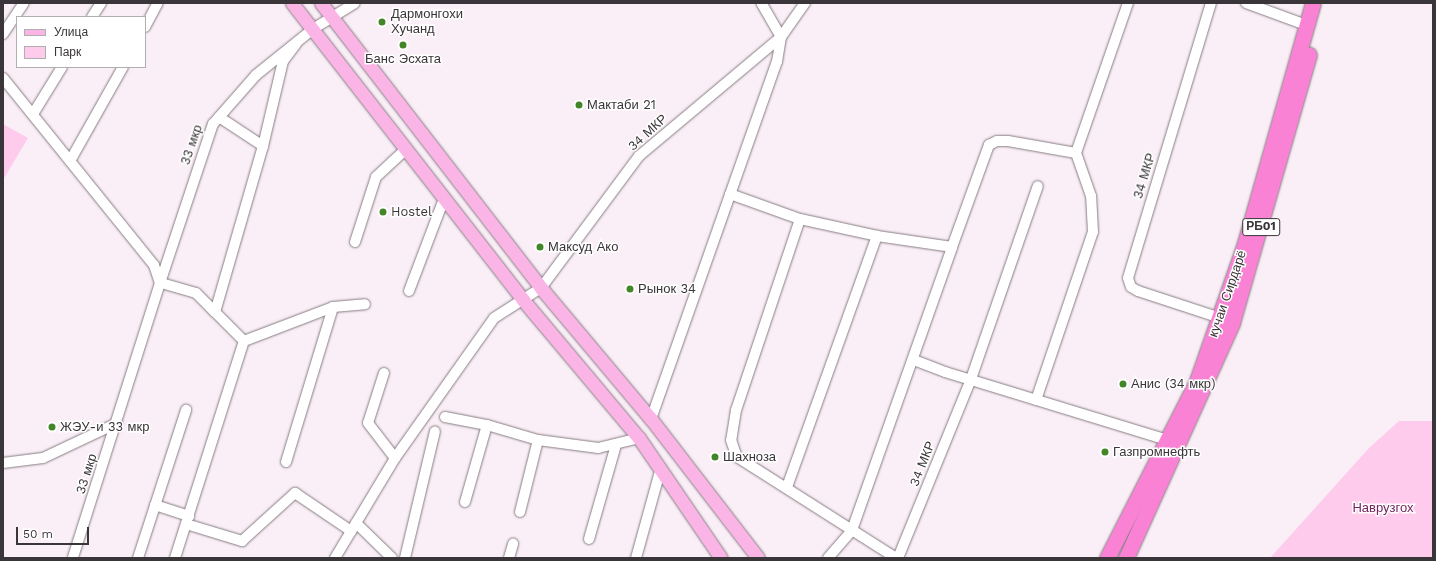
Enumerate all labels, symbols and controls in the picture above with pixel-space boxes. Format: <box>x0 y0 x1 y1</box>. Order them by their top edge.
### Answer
place label: Дармонгохи Хучанд <box>391 7 463 38</box>
legend <box>16 16 146 68</box>
marker: Дармонгохи Хучанд <box>376 16 388 28</box>
text: Улица <box>54 25 88 39</box>
marker: Банс Эсхата <box>398 40 408 50</box>
text: Парк <box>54 45 81 59</box>
place label: Банс Эсхата <box>365 51 441 67</box>
place label: Мактаби 21 <box>587 97 656 113</box>
marker: Мактаби 21 <box>574 100 584 110</box>
street label: 34 МКР <box>625 111 671 155</box>
street label: 33 мкр <box>178 123 206 167</box>
street label: 34 МКР <box>1131 151 1159 201</box>
place label: Hostel <box>391 204 432 220</box>
marker: Hostel <box>378 207 388 217</box>
road number: РБ01 <box>1242 217 1280 237</box>
place label: Максуд Ако <box>548 239 618 255</box>
marker: Максуд Ако <box>535 242 545 252</box>
street label: кучаи Сирдарё <box>1206 248 1250 340</box>
place label: Рынок 34 <box>638 281 696 297</box>
marker: Рынок 34 <box>625 284 635 294</box>
place label: Анис (34 мкр) <box>1131 376 1216 392</box>
marker: Анис (34 мкр) <box>1118 379 1128 389</box>
place label: ЖЭУ-и 33 мкр <box>60 419 149 435</box>
marker: ЖЭУ-и 33 мкр <box>47 422 57 432</box>
street label: 34 МКР <box>907 439 939 489</box>
place label: Газпромнефть <box>1113 444 1200 460</box>
marker: Газпромнефть <box>1100 447 1110 457</box>
place label: Шахноза <box>723 449 776 465</box>
street label: 33 мкр <box>73 452 101 496</box>
marker: Шахноза <box>710 452 720 462</box>
park label: Наврузгох <box>1352 500 1414 516</box>
scale bar <box>18 519 91 545</box>
text: 50 m <box>23 527 53 541</box>

